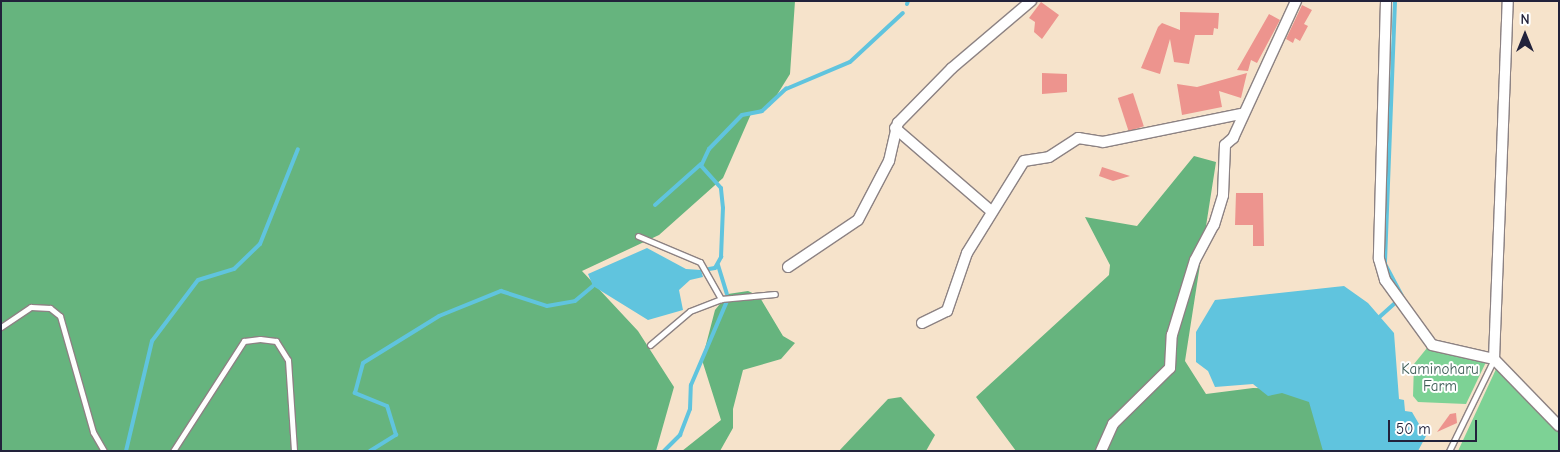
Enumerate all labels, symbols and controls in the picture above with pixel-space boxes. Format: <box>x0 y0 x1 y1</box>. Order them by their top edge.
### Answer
north arrow <box>1500 10 1550 60</box>
text: N <box>1520 11 1530 28</box>
park label: Kaminoharu Farm <box>1401 360 1479 395</box>
scale bar <box>1390 410 1479 442</box>
text: 50 m <box>1396 420 1431 438</box>

